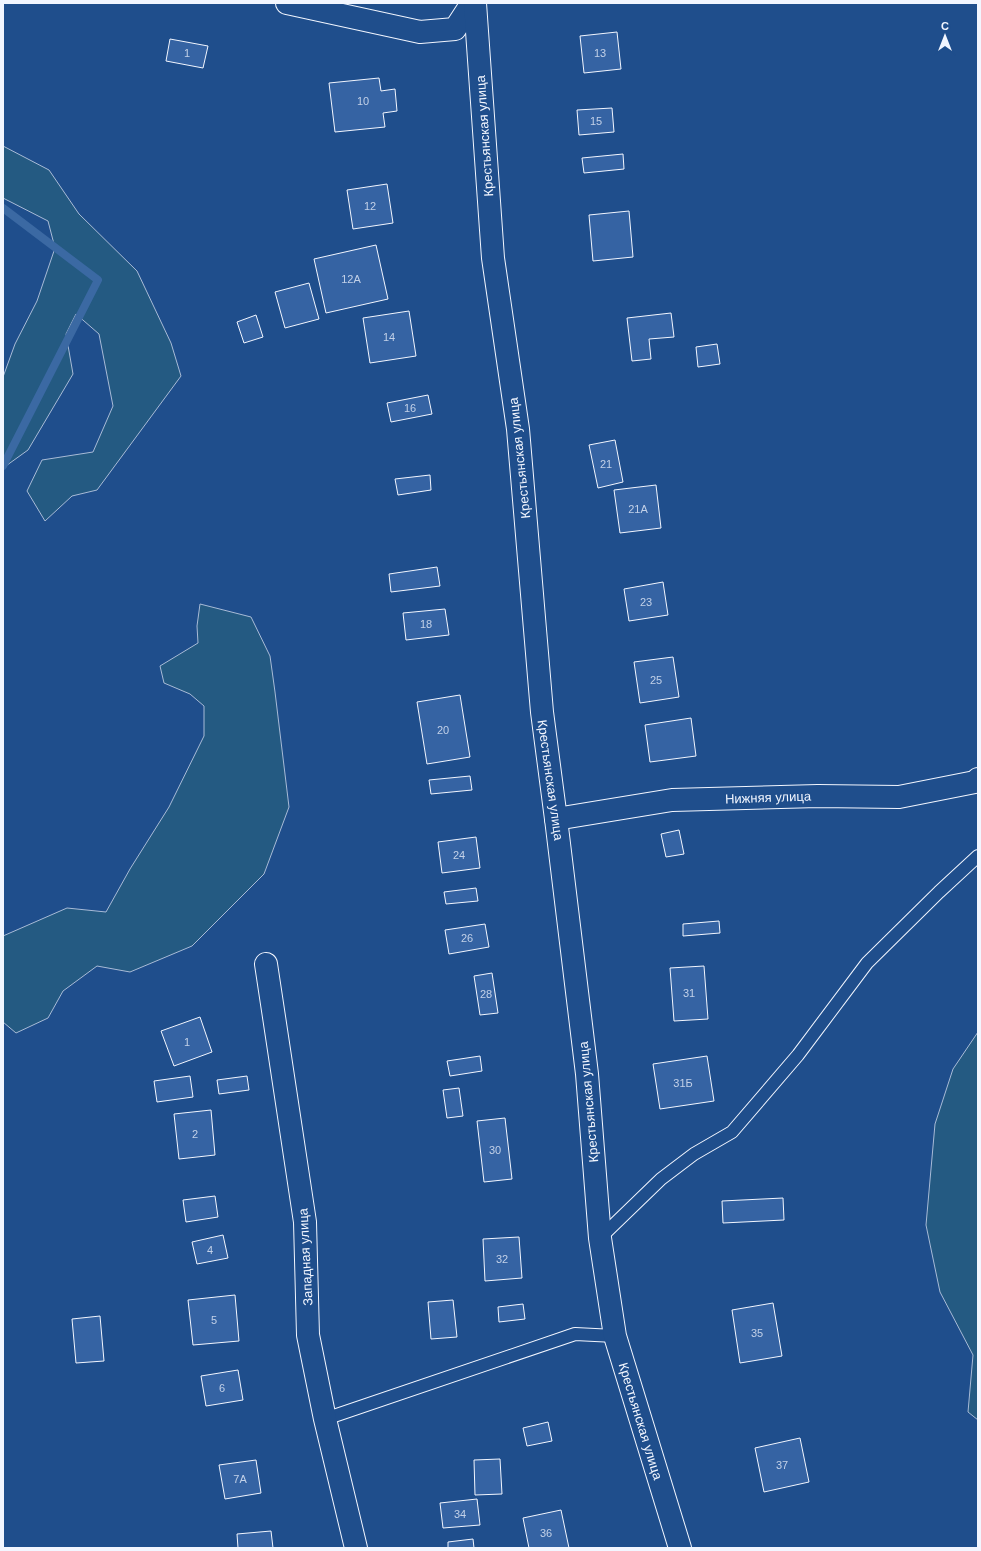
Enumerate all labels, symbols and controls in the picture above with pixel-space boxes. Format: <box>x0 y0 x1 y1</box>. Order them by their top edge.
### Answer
north arrow <box>925 16 965 56</box>
text: С <box>941 20 949 32</box>
house number: 1 <box>184 47 190 59</box>
house number: 13 <box>594 47 606 59</box>
street label: Крестьянская улица <box>473 74 496 197</box>
house number: 10 <box>357 95 369 107</box>
house number: 15 <box>590 115 602 127</box>
house number: 12 <box>364 200 376 212</box>
house number: 12А <box>341 273 361 285</box>
house number: 14 <box>383 331 395 343</box>
street label: Крестьянская улица <box>506 396 533 519</box>
house number: 16 <box>404 402 416 414</box>
house number: 21 <box>600 458 612 470</box>
house number: 21А <box>628 503 648 515</box>
house number: 23 <box>640 596 652 608</box>
house number: 18 <box>420 618 432 630</box>
house number: 25 <box>650 674 662 686</box>
street label: Крестьянская улица <box>535 719 566 842</box>
house number: 20 <box>437 724 449 736</box>
street label: Нижняя улица <box>725 788 812 806</box>
house number: 24 <box>453 849 465 861</box>
house number: 26 <box>461 932 473 944</box>
house number: 31 <box>683 987 695 999</box>
house number: 28 <box>480 988 492 1000</box>
house number: 1 <box>184 1036 190 1048</box>
street label: Крестьянская улица <box>576 1040 601 1163</box>
house number: 31Б <box>673 1077 693 1089</box>
house number: 2 <box>192 1128 198 1140</box>
house number: 30 <box>489 1144 501 1156</box>
street label: Западная улица <box>295 1207 316 1306</box>
house number: 4 <box>207 1244 213 1256</box>
house number: 32 <box>496 1253 508 1265</box>
house number: 5 <box>211 1314 217 1326</box>
house number: 35 <box>751 1327 763 1339</box>
street label: Крестьянская улица <box>616 1361 666 1482</box>
house number: 6 <box>219 1382 225 1394</box>
house number: 37 <box>776 1459 788 1471</box>
house number: 7А <box>233 1473 247 1485</box>
house number: 34 <box>454 1508 466 1520</box>
house number: 36 <box>540 1527 552 1539</box>

